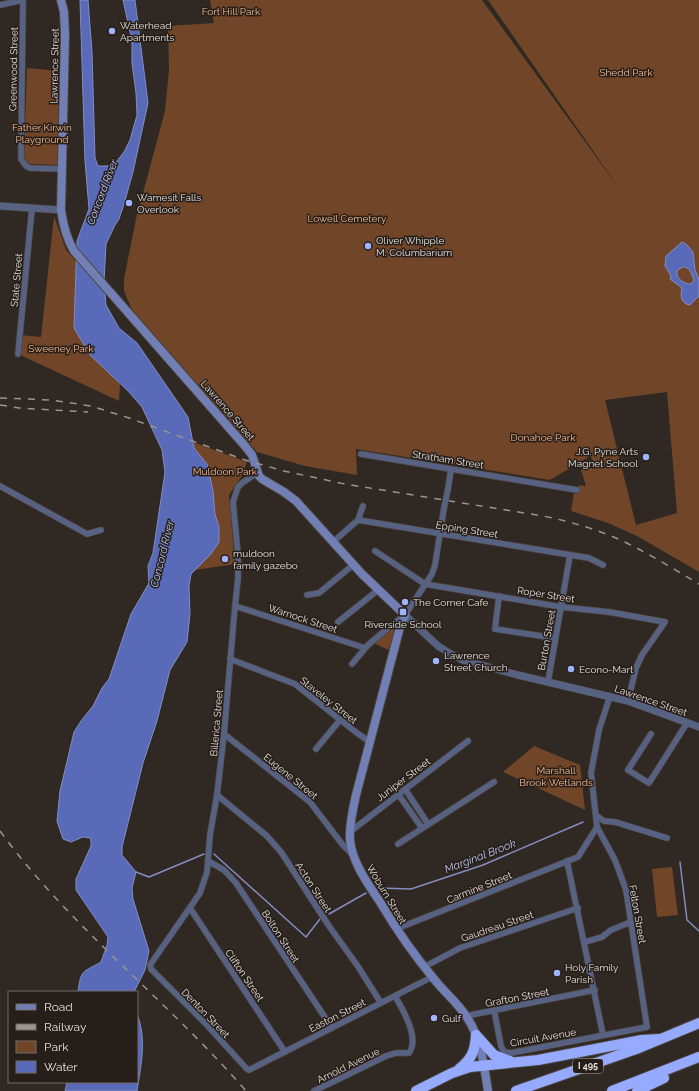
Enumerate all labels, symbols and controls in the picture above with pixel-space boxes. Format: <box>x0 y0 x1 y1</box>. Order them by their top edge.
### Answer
park label: Fort Hill Park <box>202 6 261 17</box>
place label: Waterhead Apartments <box>120 20 174 43</box>
street label: Greenwood Street <box>7 26 20 111</box>
marker: Waterhead Apartments <box>107 26 117 36</box>
street label: Lawrence Street <box>48 27 61 104</box>
park label: Shedd Park <box>599 67 653 78</box>
park label: Father Kirwin Playground <box>12 122 72 145</box>
water label: Concord River <box>84 157 121 227</box>
place label: Wamesit Falls Overlook <box>137 192 201 215</box>
marker: Wamesit Falls Overlook <box>124 198 134 208</box>
park label: Lowell Cemetery <box>308 213 387 224</box>
place label: Oliver Whipple M. Columbarium <box>376 235 452 258</box>
marker: Oliver Whipple M. Columbarium <box>363 241 373 251</box>
street label: State Street <box>9 252 24 307</box>
park label: Sweeney Park <box>28 343 94 354</box>
street label: Lawrence Street <box>199 378 257 443</box>
park label: Donahoe Park <box>510 432 576 443</box>
place label: J.G. Pyne Arts Magnet School <box>568 446 638 469</box>
street label: Stratham Street <box>411 448 485 471</box>
marker: J.G. Pyne Arts Magnet School <box>641 452 651 462</box>
park label: Muldoon Park <box>193 466 258 477</box>
water label: Concord River <box>148 518 177 589</box>
street label: Epping Street <box>435 519 499 540</box>
place label: muldoon family gazebo <box>233 548 298 571</box>
marker: muldoon family gazebo <box>220 554 230 564</box>
street label: Roper Street <box>516 585 576 605</box>
marker: The Corner Cafe <box>400 597 410 607</box>
place label: The Corner Cafe <box>413 597 489 608</box>
street label: Warnock Street <box>267 602 339 635</box>
marker: Riverside School <box>398 607 408 617</box>
street label: Burton Street <box>536 608 557 671</box>
place label: Riverside School <box>365 619 442 630</box>
place label: Lawrence Street Church <box>444 650 508 673</box>
marker: Lawrence Street Church <box>431 656 441 666</box>
marker: Econo-Mart <box>566 664 576 674</box>
place label: Econo-Mart <box>579 664 634 675</box>
street label: Staveley Street <box>298 675 360 727</box>
street label: Lawrence Street <box>613 683 689 718</box>
street label: Billerica Street <box>208 689 225 757</box>
street label: Eugene Street <box>262 751 320 802</box>
street label: Juniper Street <box>374 755 433 803</box>
park label: Marshall Brook Wetlands <box>519 765 593 788</box>
water label: Marginal Brook <box>443 837 518 876</box>
street label: Acton Street <box>293 860 334 915</box>
street label: Woburn Street <box>364 863 409 927</box>
street label: Carmine Street <box>445 869 514 906</box>
street label: Felton Street <box>627 884 648 945</box>
street label: Bolton Street <box>259 908 302 965</box>
street label: Gaudreau Street <box>460 909 535 944</box>
street label: Clifton Street <box>223 947 266 1004</box>
place label: Holy Family Parish <box>565 962 619 985</box>
marker: Holy Family Parish <box>552 968 562 978</box>
street label: Denton Street <box>179 986 232 1041</box>
street label: Grafton Street <box>484 986 551 1009</box>
legend <box>8 991 138 1083</box>
street label: Easton Street <box>307 996 368 1034</box>
text: Road <box>44 1000 73 1014</box>
marker: Gulf <box>429 1013 439 1023</box>
place label: Gulf <box>442 1013 462 1024</box>
text: Railway <box>44 1020 87 1034</box>
street label: Circuit Avenue <box>509 1026 577 1049</box>
text: Park <box>44 1040 69 1054</box>
street label: Arnold Avenue <box>315 1045 381 1085</box>
road number: I 495 <box>573 1059 603 1073</box>
text: Water <box>44 1060 78 1074</box>

